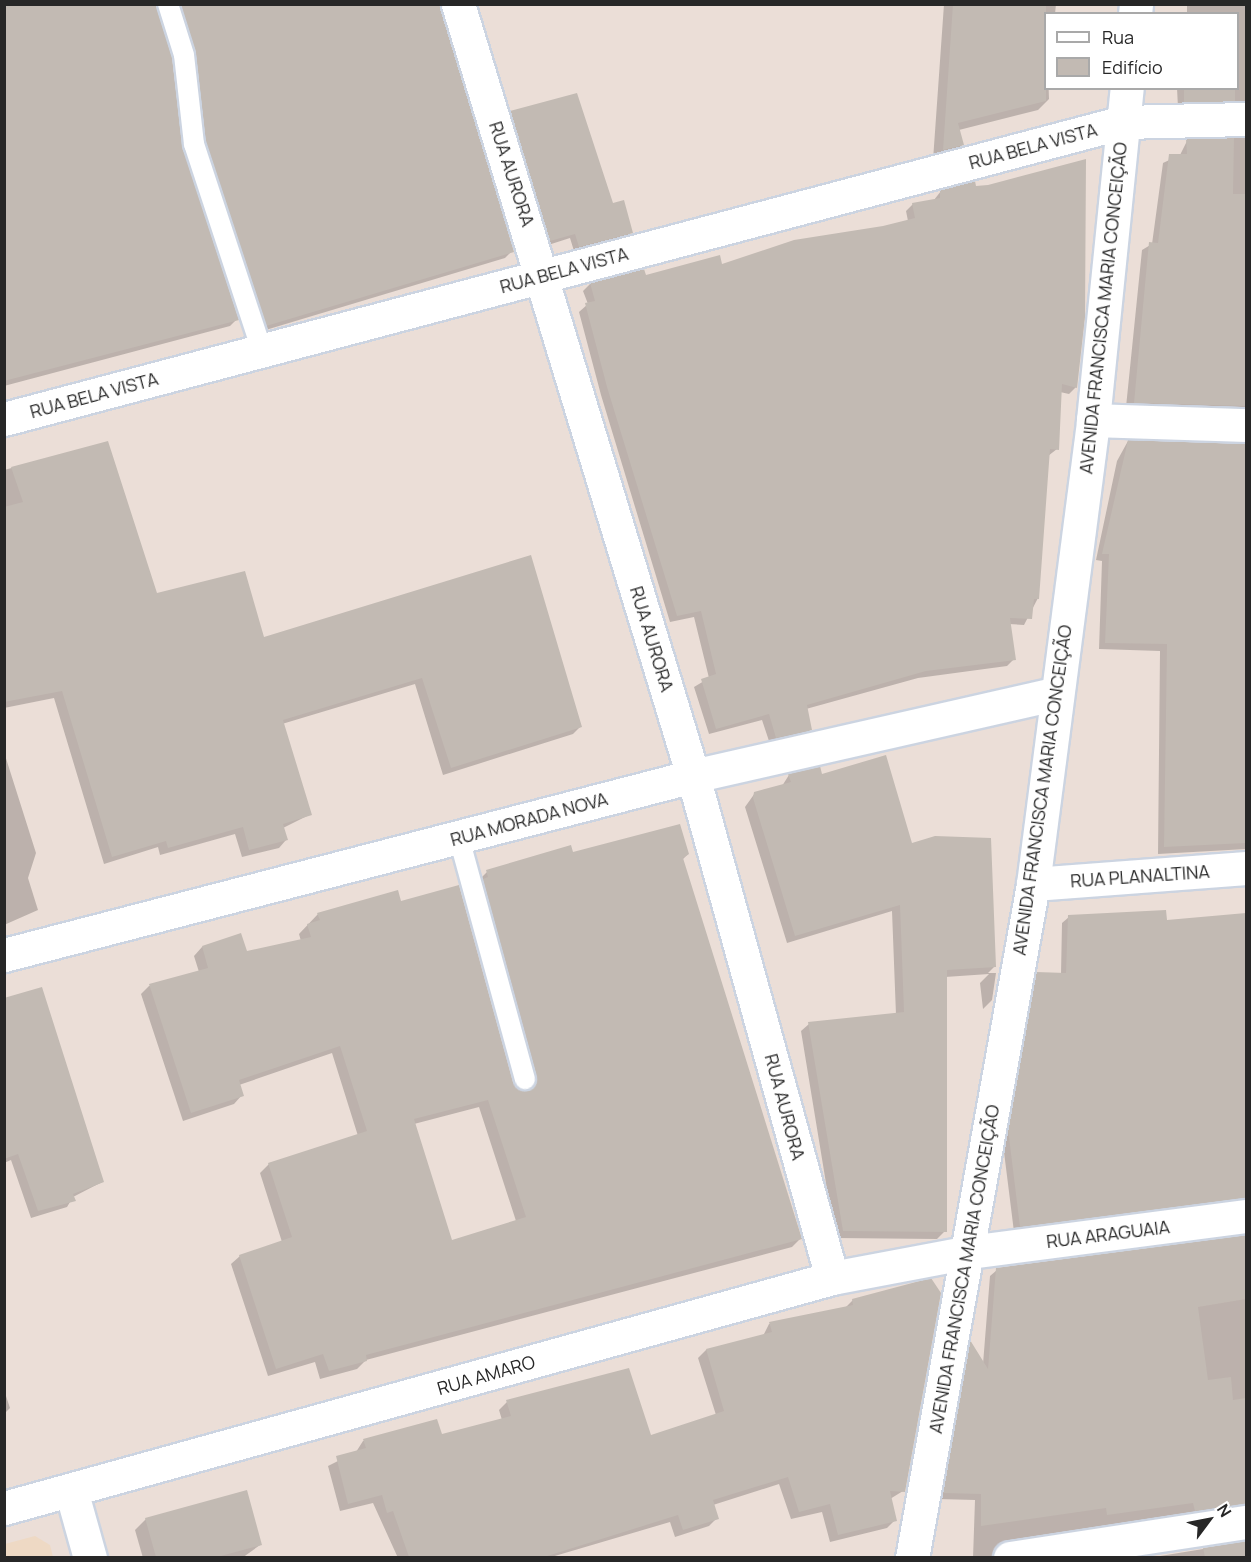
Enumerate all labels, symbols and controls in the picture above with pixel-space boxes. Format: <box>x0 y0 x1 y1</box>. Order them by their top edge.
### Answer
legend <box>1044 12 1239 90</box>
text: Rua <box>1102 25 1134 49</box>
text: Edifício <box>1102 55 1163 79</box>
street label: RUA AURORA <box>485 119 539 229</box>
street label: RUA BELA VISTA <box>967 119 1099 173</box>
street label: AVENIDA FRANCISCA MARIA CONCEIÇÃO <box>1075 141 1131 475</box>
street label: RUA BELA VISTA <box>498 243 630 297</box>
street label: RUA BELA VISTA <box>28 368 160 422</box>
street label: RUA AURORA <box>626 584 678 694</box>
street label: AVENIDA FRANCISCA MARIA CONCEIÇÃO <box>1008 623 1076 957</box>
street label: RUA MORADA NOVA <box>448 788 610 850</box>
street label: RUA PLANALTINA <box>1070 860 1210 892</box>
street label: RUA AURORA <box>760 1051 810 1163</box>
street label: AVENIDA FRANCISCA MARIA CONCEIÇÃO <box>924 1103 1004 1435</box>
street label: RUA ARAGUAIA <box>1045 1216 1171 1252</box>
street label: RUA AMARO <box>435 1351 537 1399</box>
north arrow <box>1179 1490 1239 1550</box>
text: N <box>1212 1500 1237 1521</box>

